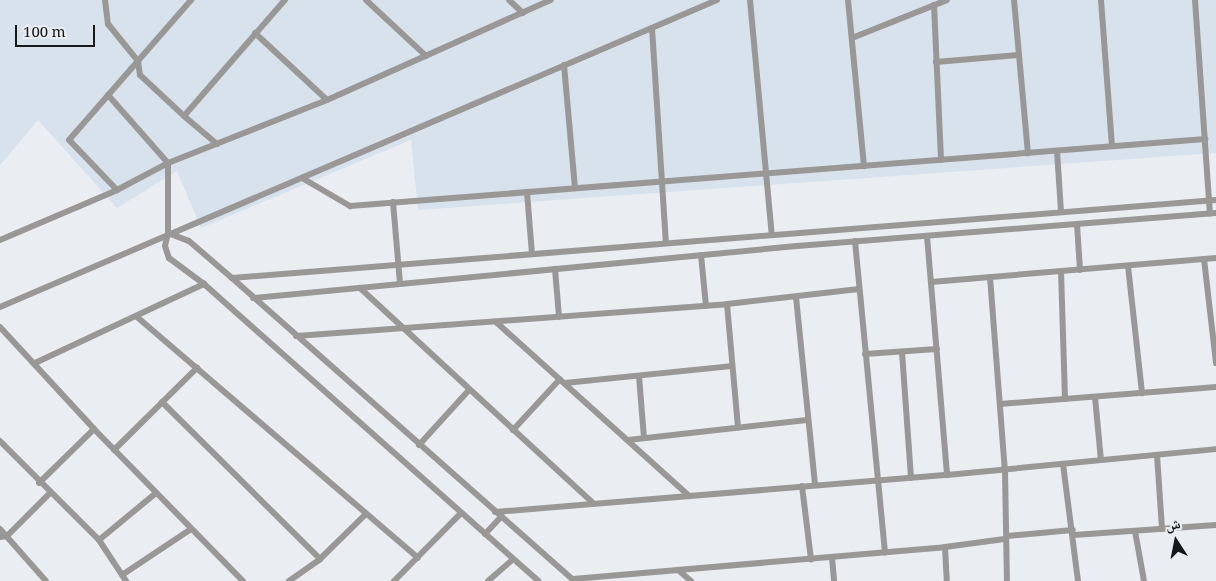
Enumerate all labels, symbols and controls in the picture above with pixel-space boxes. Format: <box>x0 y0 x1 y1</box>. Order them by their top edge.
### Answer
scale bar <box>18 15 98 47</box>
text: 100 m <box>23 21 66 47</box>
text: ش <box>1164 513 1183 539</box>
north arrow <box>1151 516 1201 566</box>

